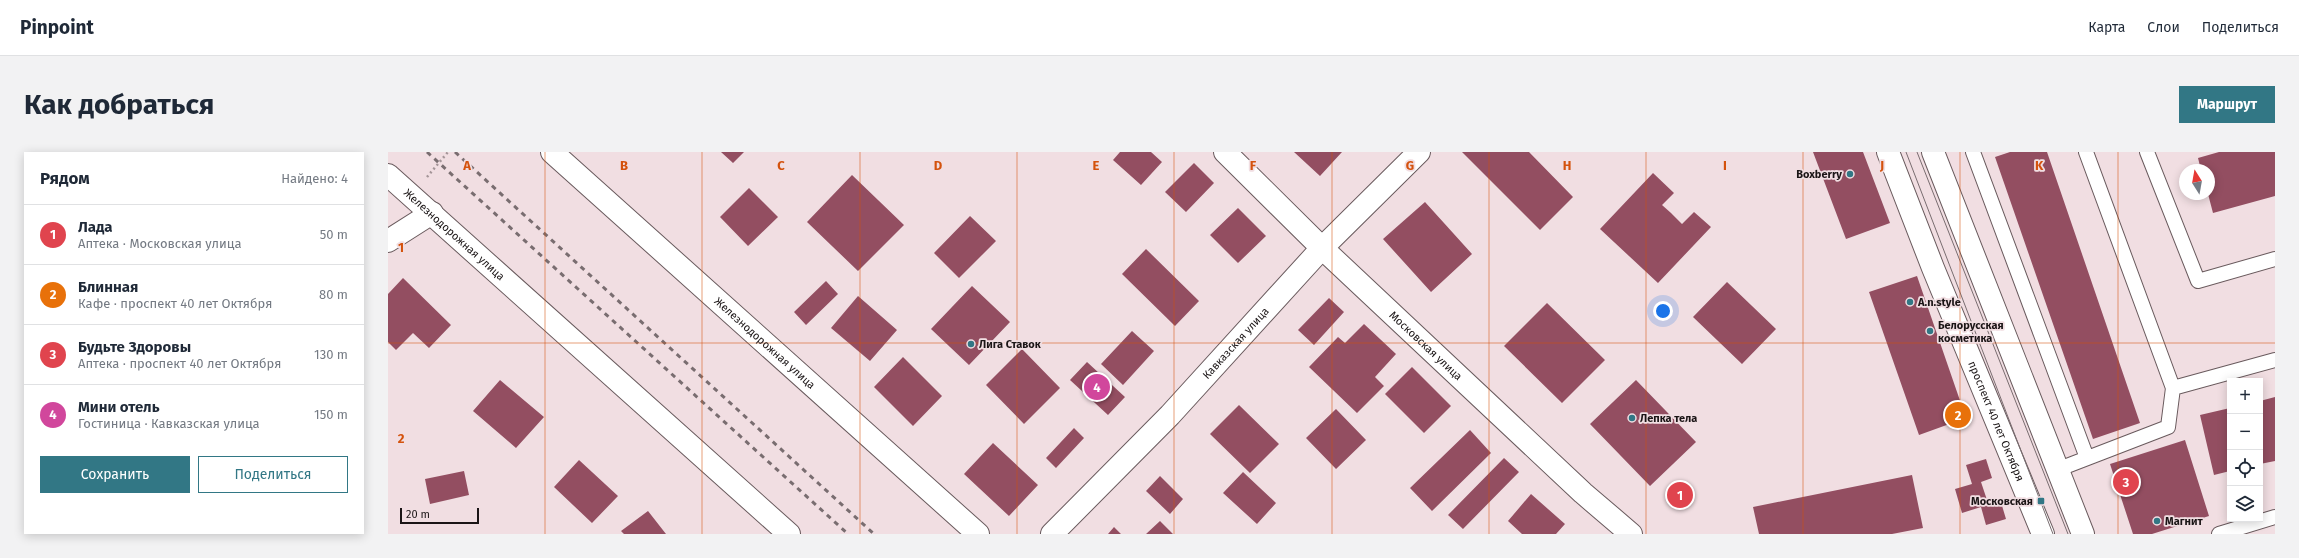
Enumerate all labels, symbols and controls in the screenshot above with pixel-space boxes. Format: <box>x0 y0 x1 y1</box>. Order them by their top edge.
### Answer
text: Pinpoint <box>20 16 94 39</box>
text: Карта <box>2088 19 2125 36</box>
text: Слои <box>2147 19 2180 36</box>
text: Поделиться <box>2202 19 2279 36</box>
button: Маршрут <box>2179 86 2275 123</box>
text: Как добраться <box>24 88 214 121</box>
text: A <box>462 158 471 173</box>
text: B <box>620 158 628 173</box>
text: C <box>777 158 785 173</box>
text: D <box>934 158 943 173</box>
text: E <box>1093 158 1100 173</box>
text: F <box>1250 158 1257 173</box>
text: G <box>1406 158 1414 173</box>
text: H <box>1563 158 1571 173</box>
text: I <box>1723 158 1727 173</box>
text: J <box>1879 158 1884 173</box>
text: K <box>2035 158 2044 173</box>
north arrow <box>2179 164 2215 200</box>
text: Рядом <box>40 168 90 189</box>
place label: Boxberry <box>1796 168 1842 181</box>
marker: Boxberry <box>1845 169 1855 179</box>
text: Найдено: 4 <box>281 171 348 186</box>
street label: Железнодорожная улица <box>401 186 507 283</box>
text: Лада <box>78 218 113 236</box>
text: 1 <box>50 227 56 242</box>
text: 50 m <box>320 227 348 242</box>
text: Аптека · Московская улица <box>78 236 241 251</box>
text: 1 <box>398 240 404 255</box>
text: Блинная <box>78 278 138 296</box>
text: 2 <box>50 287 56 302</box>
text: 80 m <box>319 287 348 302</box>
street label: Железнодорожная улица <box>712 295 818 392</box>
text: Кафе · проспект 40 лет Октября <box>78 296 272 311</box>
place label: A.n.style <box>1917 296 1961 309</box>
marker: A.n.style <box>1905 297 1915 307</box>
your location <box>1653 301 1673 321</box>
street label: Кавказская улица <box>1200 305 1272 382</box>
street label: Московская улица <box>1387 309 1465 383</box>
place label: Белорусская косметика <box>1938 319 2004 345</box>
marker: Белорусская косметика <box>1925 326 1935 336</box>
text: Будьте Здоровы <box>78 338 191 356</box>
place label: Лига Ставок <box>979 338 1042 351</box>
marker: Лига Ставок <box>966 339 976 349</box>
text: 3 <box>50 347 56 362</box>
text: 130 m <box>314 347 348 362</box>
text: Аптека · проспект 40 лет Октября <box>78 356 281 371</box>
street label: проспект 40 лет Октября <box>1965 359 2026 483</box>
pin: 4 <box>1084 372 1110 402</box>
map controls <box>2227 378 2263 522</box>
button: + <box>2227 378 2263 414</box>
text: Мини отель <box>78 398 159 416</box>
pin: 2 <box>1945 400 1971 430</box>
text: 4 <box>49 407 57 422</box>
text: 150 m <box>314 407 348 422</box>
place label: Лепка тела <box>1640 412 1697 425</box>
marker: Лепка тела <box>1627 413 1637 423</box>
button: − <box>2227 414 2263 450</box>
text: Гостиница · Кавказская улица <box>78 416 260 431</box>
text: 2 <box>398 431 405 446</box>
button: locate <box>2227 450 2263 486</box>
button: Сохранить <box>40 456 190 493</box>
button: Поделиться <box>198 456 348 493</box>
pin: 3 <box>2113 467 2139 497</box>
pin: 1 <box>1667 480 1693 510</box>
button: layers <box>2227 486 2263 522</box>
place label: Московская <box>1971 495 2033 508</box>
marker: Московская <box>2036 496 2046 506</box>
scale bar <box>400 506 479 525</box>
text: 20 m <box>406 508 430 521</box>
place label: Магнит <box>2165 515 2203 528</box>
marker: Магнит <box>2152 516 2162 526</box>

